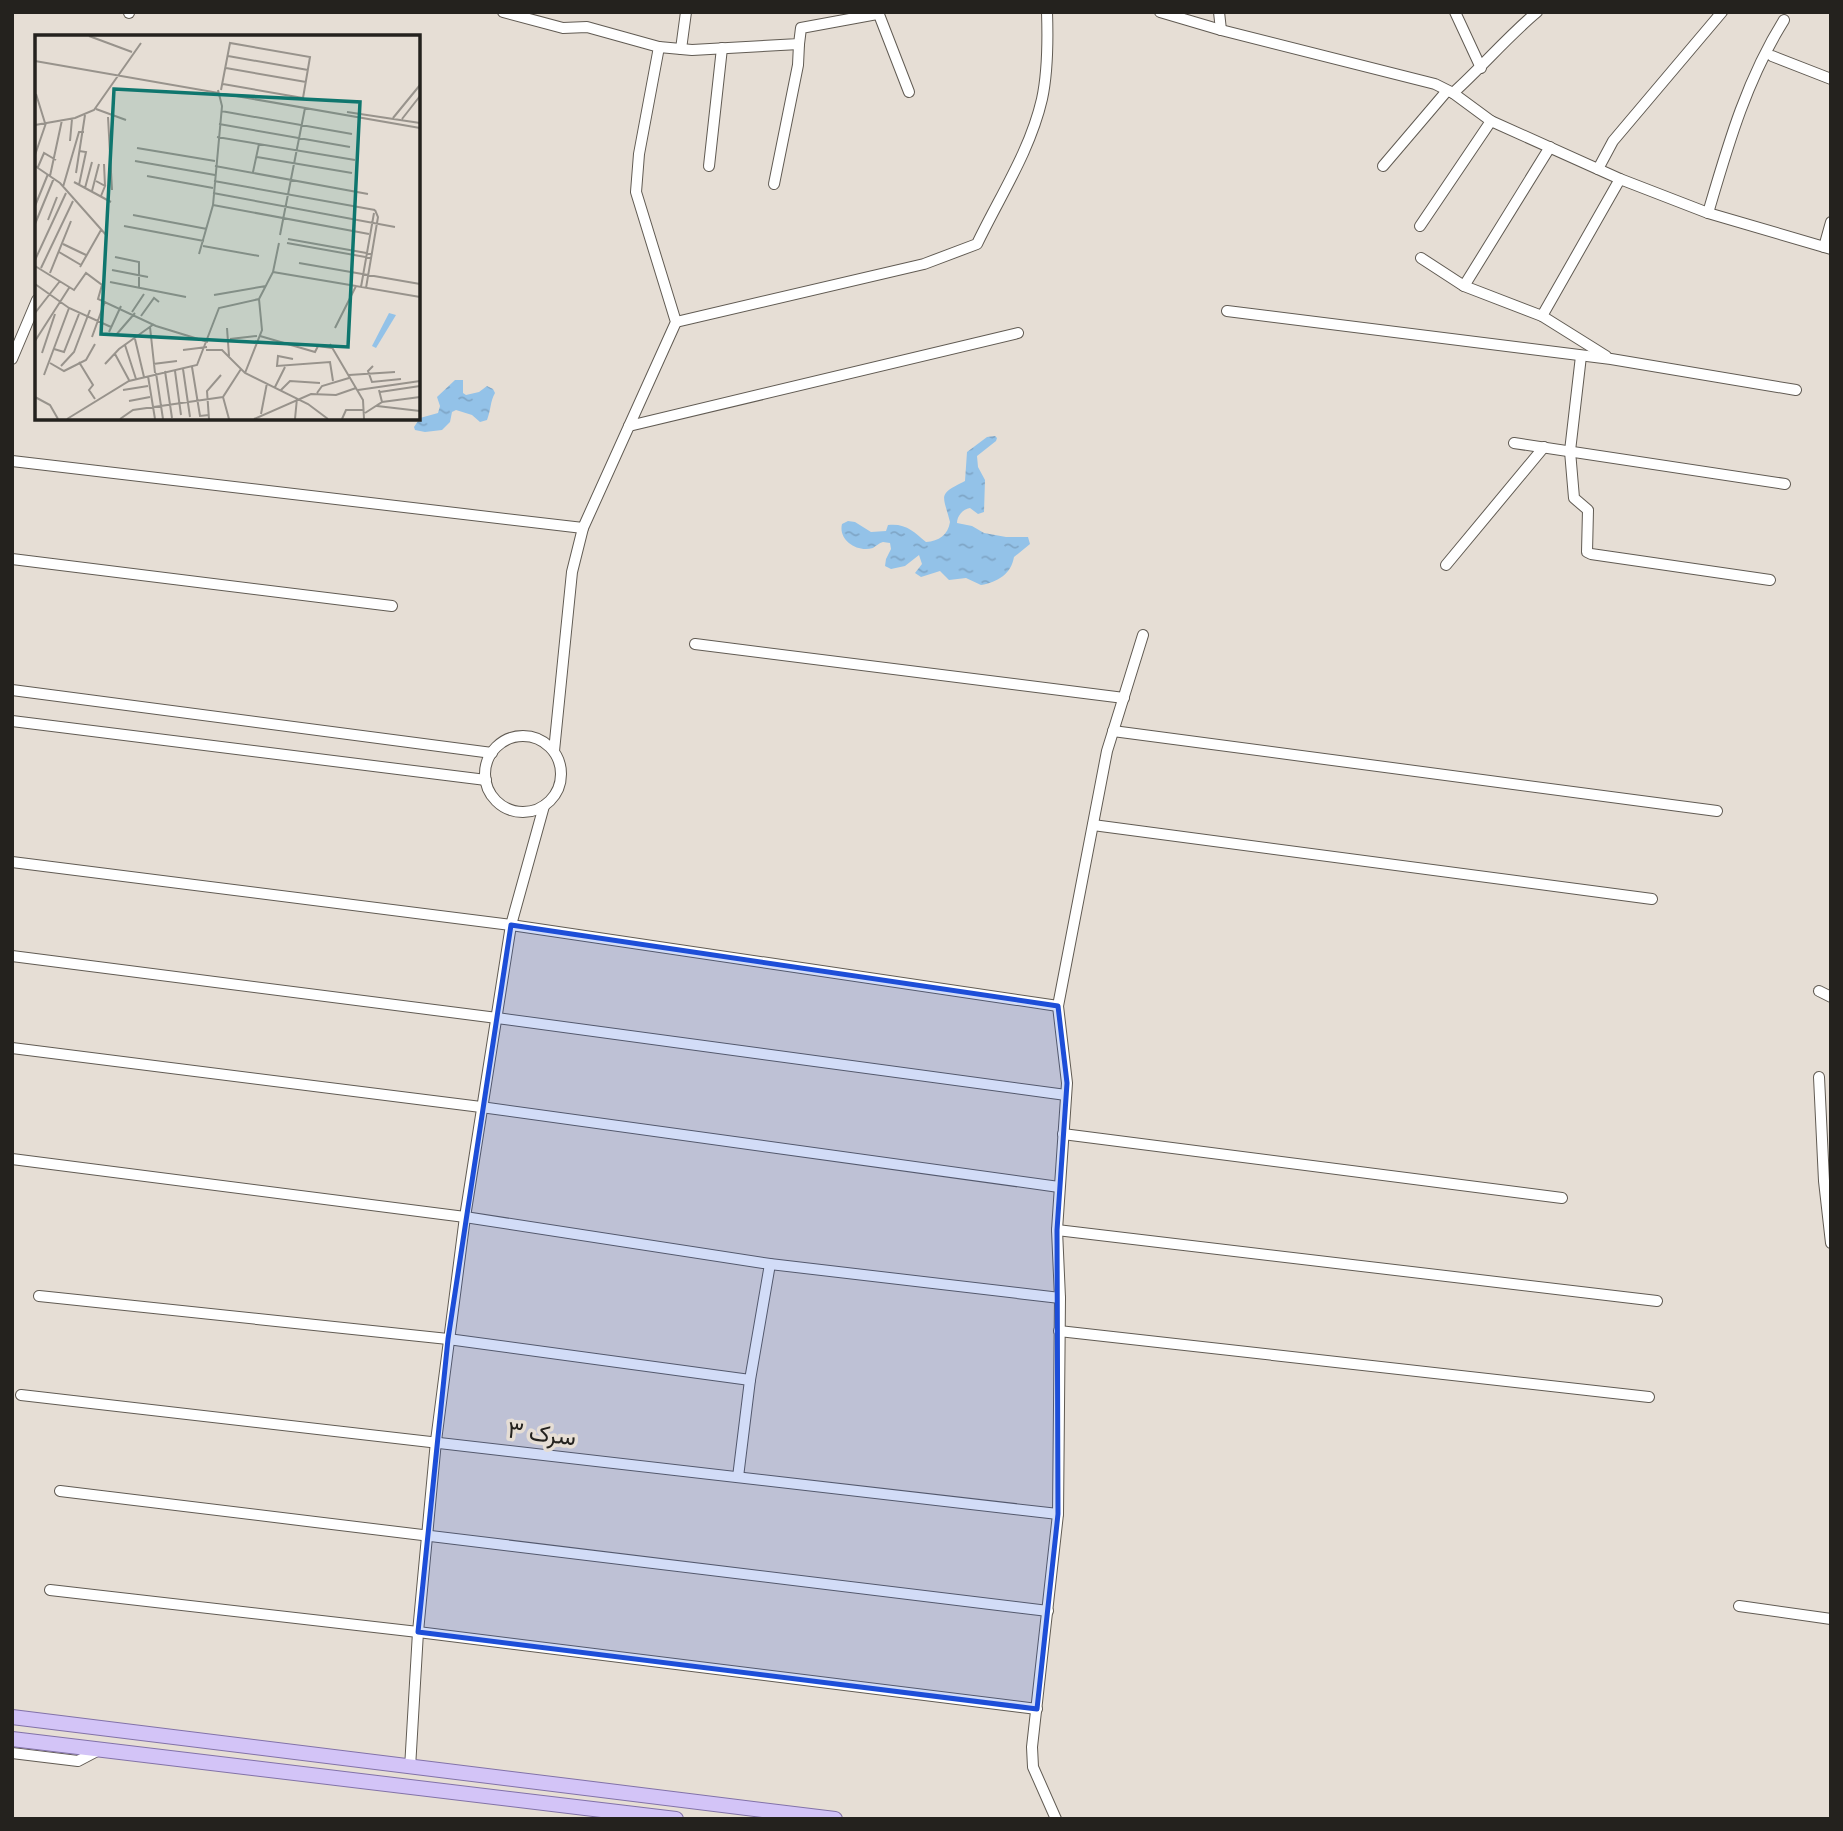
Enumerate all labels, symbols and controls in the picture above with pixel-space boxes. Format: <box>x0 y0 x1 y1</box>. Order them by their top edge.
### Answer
inset map <box>35 35 420 420</box>
street label: سرک ۳ <box>506 1413 578 1453</box>

